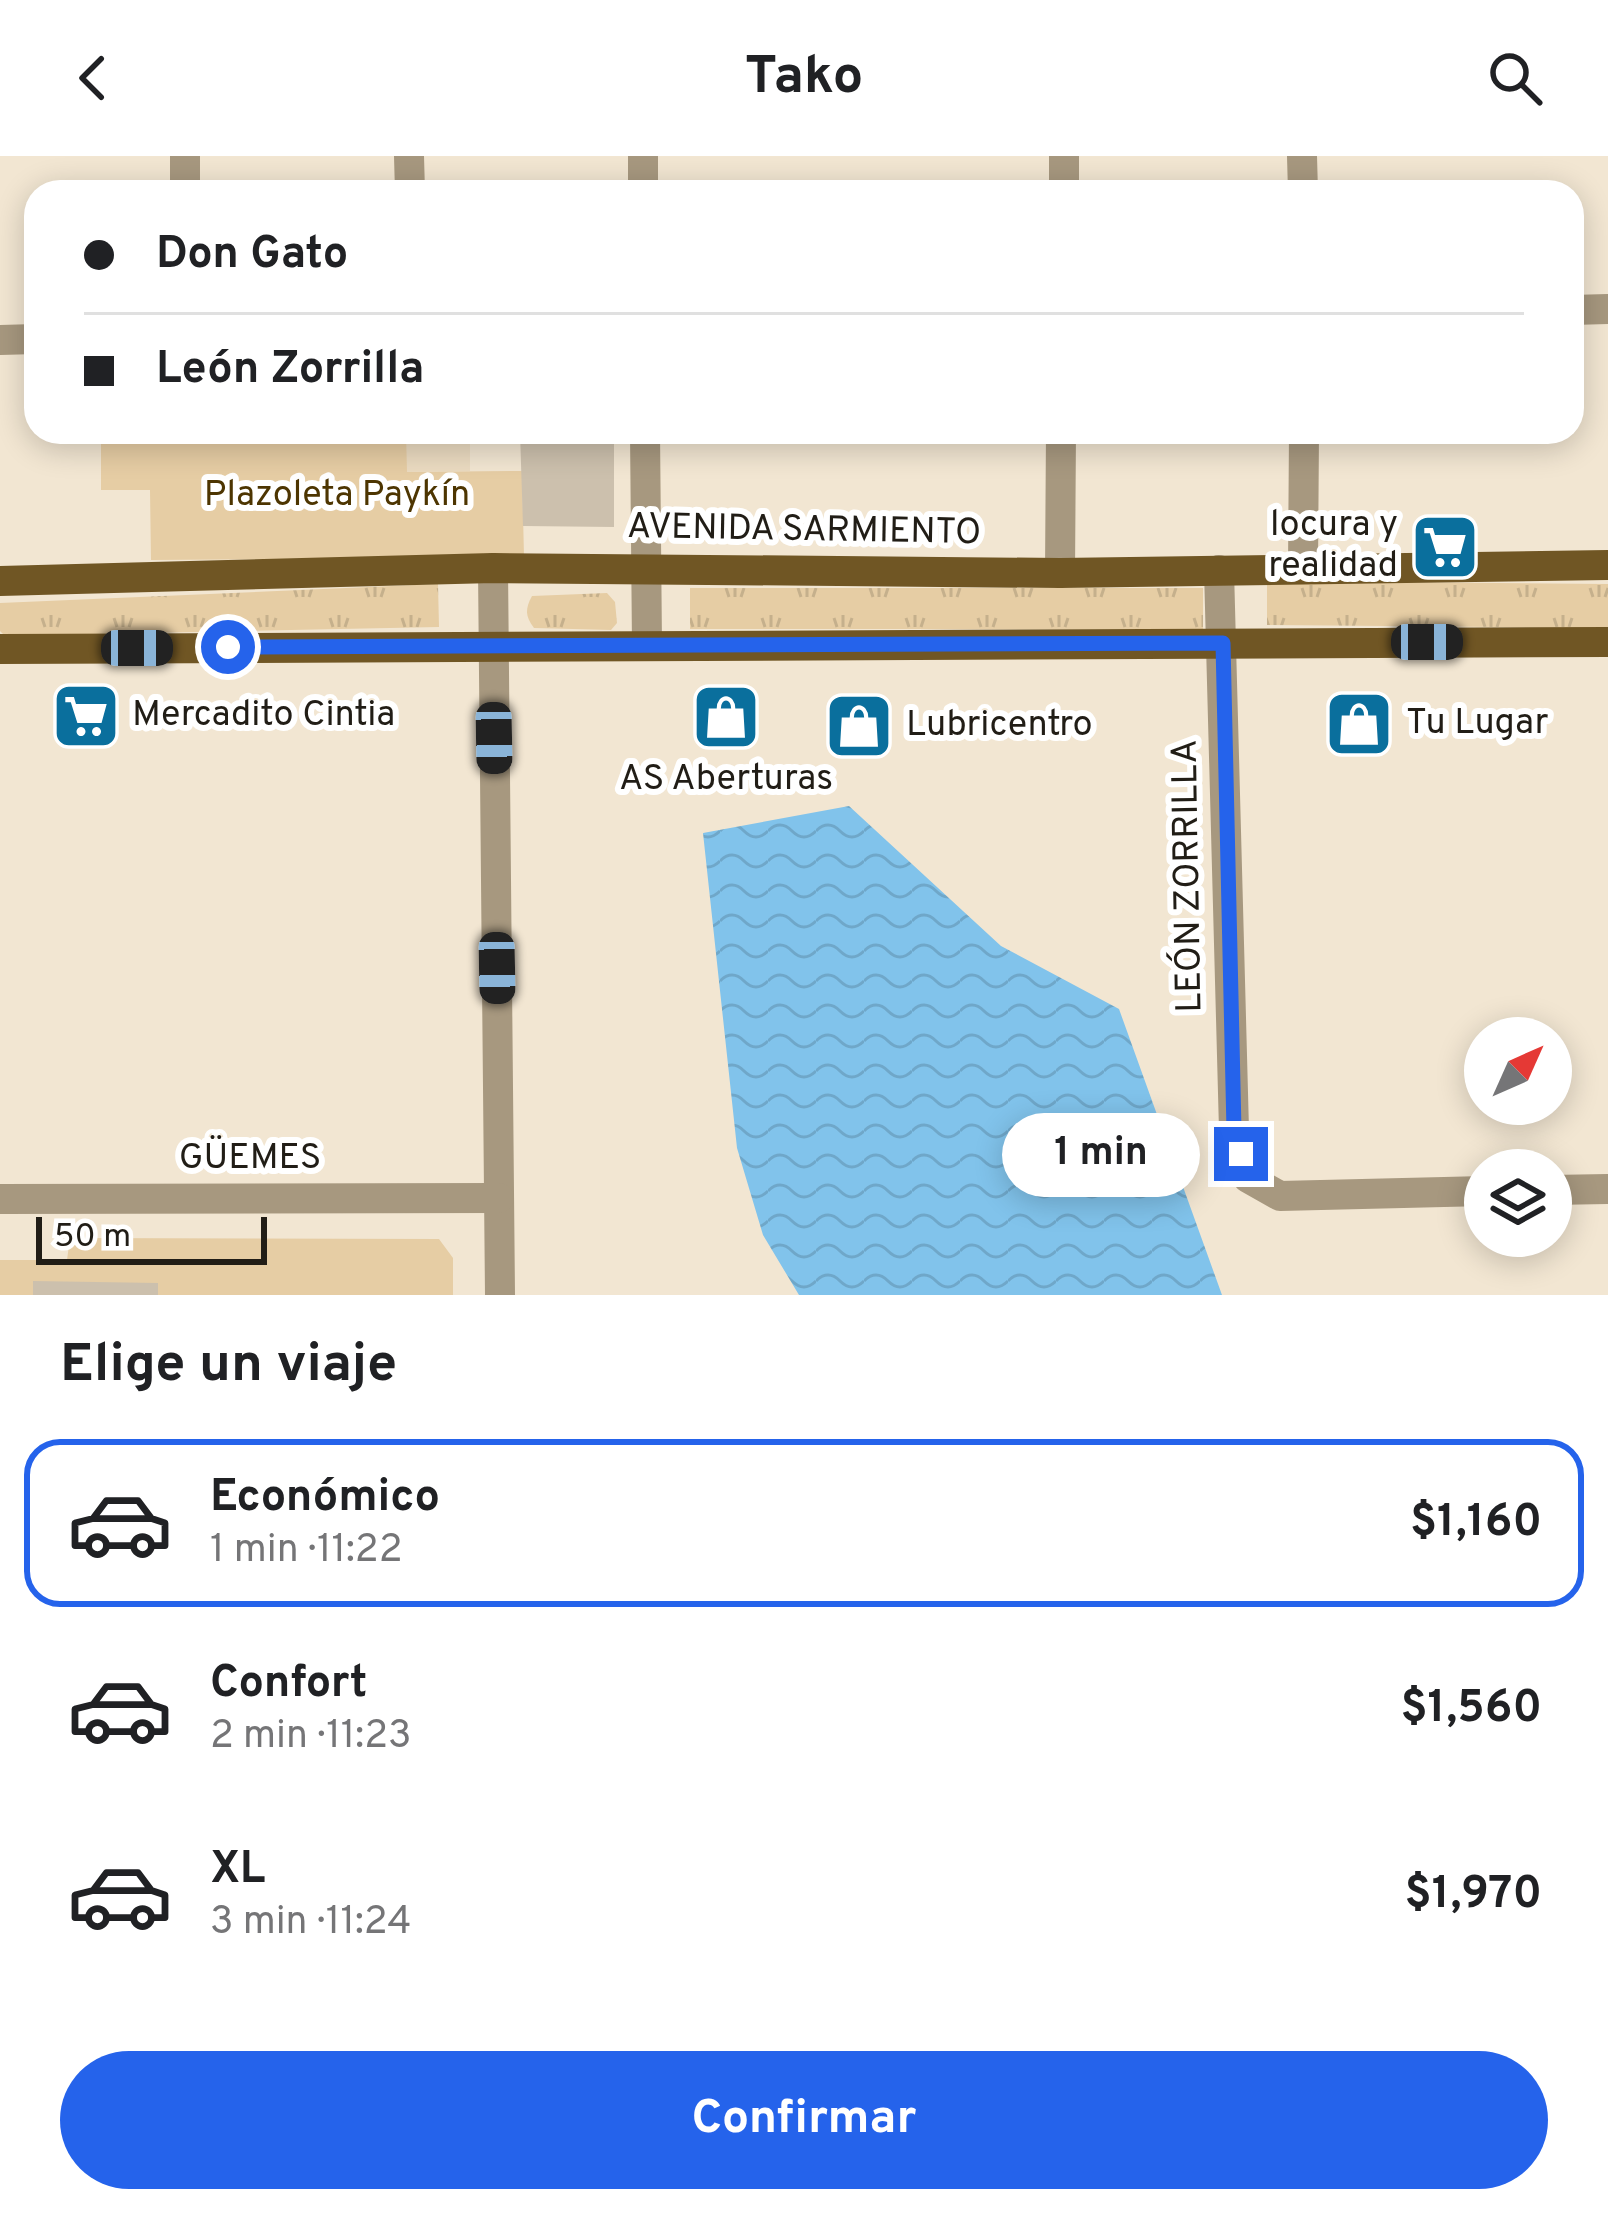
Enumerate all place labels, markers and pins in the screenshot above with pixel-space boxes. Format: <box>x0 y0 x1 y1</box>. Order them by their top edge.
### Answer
place label: locura y realidad <box>1268 503 1398 590</box>
supermarket icon: locura y realidad <box>1410 512 1480 582</box>
supermarket icon: Mercadito Cintia <box>51 681 121 751</box>
shop icon: AS Aberturas <box>691 682 761 752</box>
shop icon: Tu Lugar <box>1324 689 1394 759</box>
shop icon: Lubricentro <box>824 691 894 761</box>
place label: Mercadito Cintia <box>132 693 395 739</box>
place label: Tu Lugar <box>1406 701 1548 747</box>
place label: Lubricentro <box>906 703 1093 749</box>
place label: AS Aberturas <box>619 757 833 803</box>

